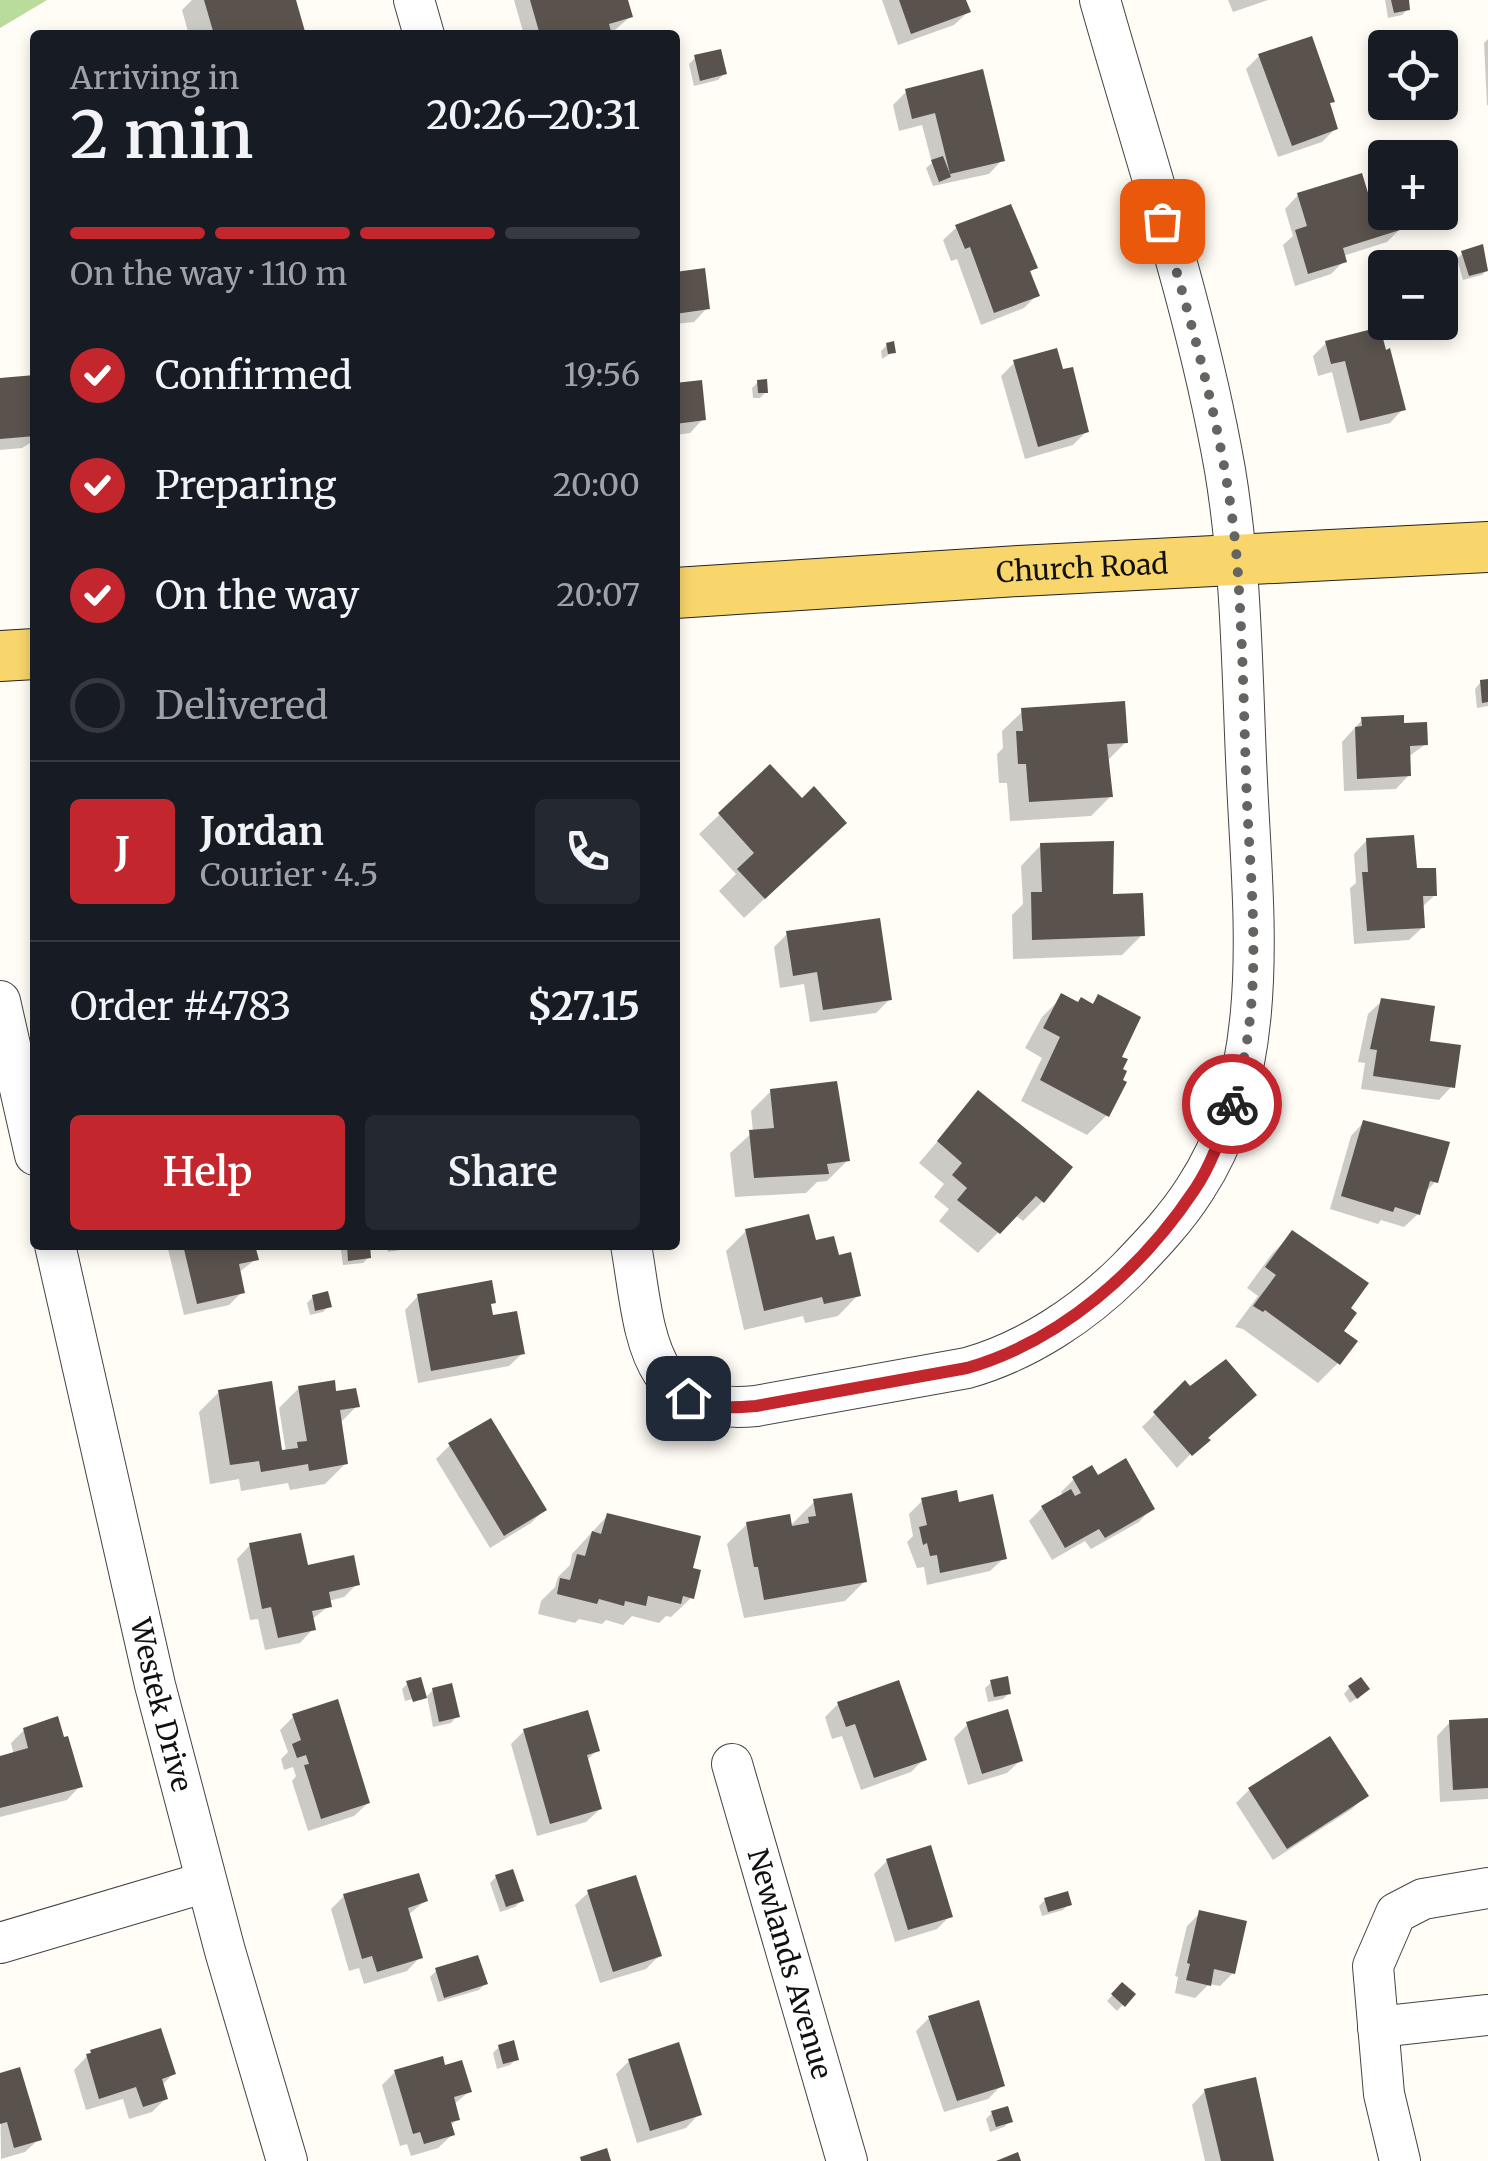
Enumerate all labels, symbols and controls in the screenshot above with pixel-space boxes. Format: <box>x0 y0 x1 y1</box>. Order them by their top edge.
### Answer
map controls <box>1368 30 1458 340</box>
button: locate <box>1368 30 1458 120</box>
text: Arriving in <box>70 58 239 98</box>
text: 20:26–20:31 <box>426 92 640 139</box>
text: 2 min <box>70 94 254 176</box>
button: + <box>1368 140 1458 230</box>
pin <box>1120 179 1205 264</box>
icon: bag <box>1135 194 1190 249</box>
button: − <box>1368 250 1458 340</box>
text: On the way · 110 m <box>70 254 347 294</box>
icon: check <box>70 348 125 403</box>
text: Confirmed <box>155 352 352 399</box>
text: 19:56 <box>564 355 640 395</box>
icon: check <box>70 458 125 513</box>
text: Preparing <box>155 462 337 509</box>
text: 20:00 <box>553 465 640 505</box>
street label: Church Road <box>995 545 1169 590</box>
icon: check <box>70 568 125 623</box>
text: On the way <box>155 572 359 619</box>
text: 20:07 <box>556 575 640 615</box>
text: Delivered <box>155 682 328 729</box>
button: phone <box>535 799 640 904</box>
text: Jordan <box>200 808 324 855</box>
text: J <box>115 828 130 875</box>
text: Courier · 4.5 <box>200 855 378 895</box>
text: Order #4783 <box>70 983 291 1030</box>
text: $27.15 <box>527 983 640 1030</box>
courier <box>1182 1054 1282 1154</box>
icon: bike <box>1205 1077 1260 1132</box>
button: Help <box>70 1115 345 1230</box>
button: Share <box>365 1115 640 1230</box>
pin <box>646 1356 731 1441</box>
icon: home <box>661 1371 716 1426</box>
street label: Westek Drive <box>122 1614 200 1795</box>
street label: Newlands Avenue <box>740 1845 840 2083</box>

